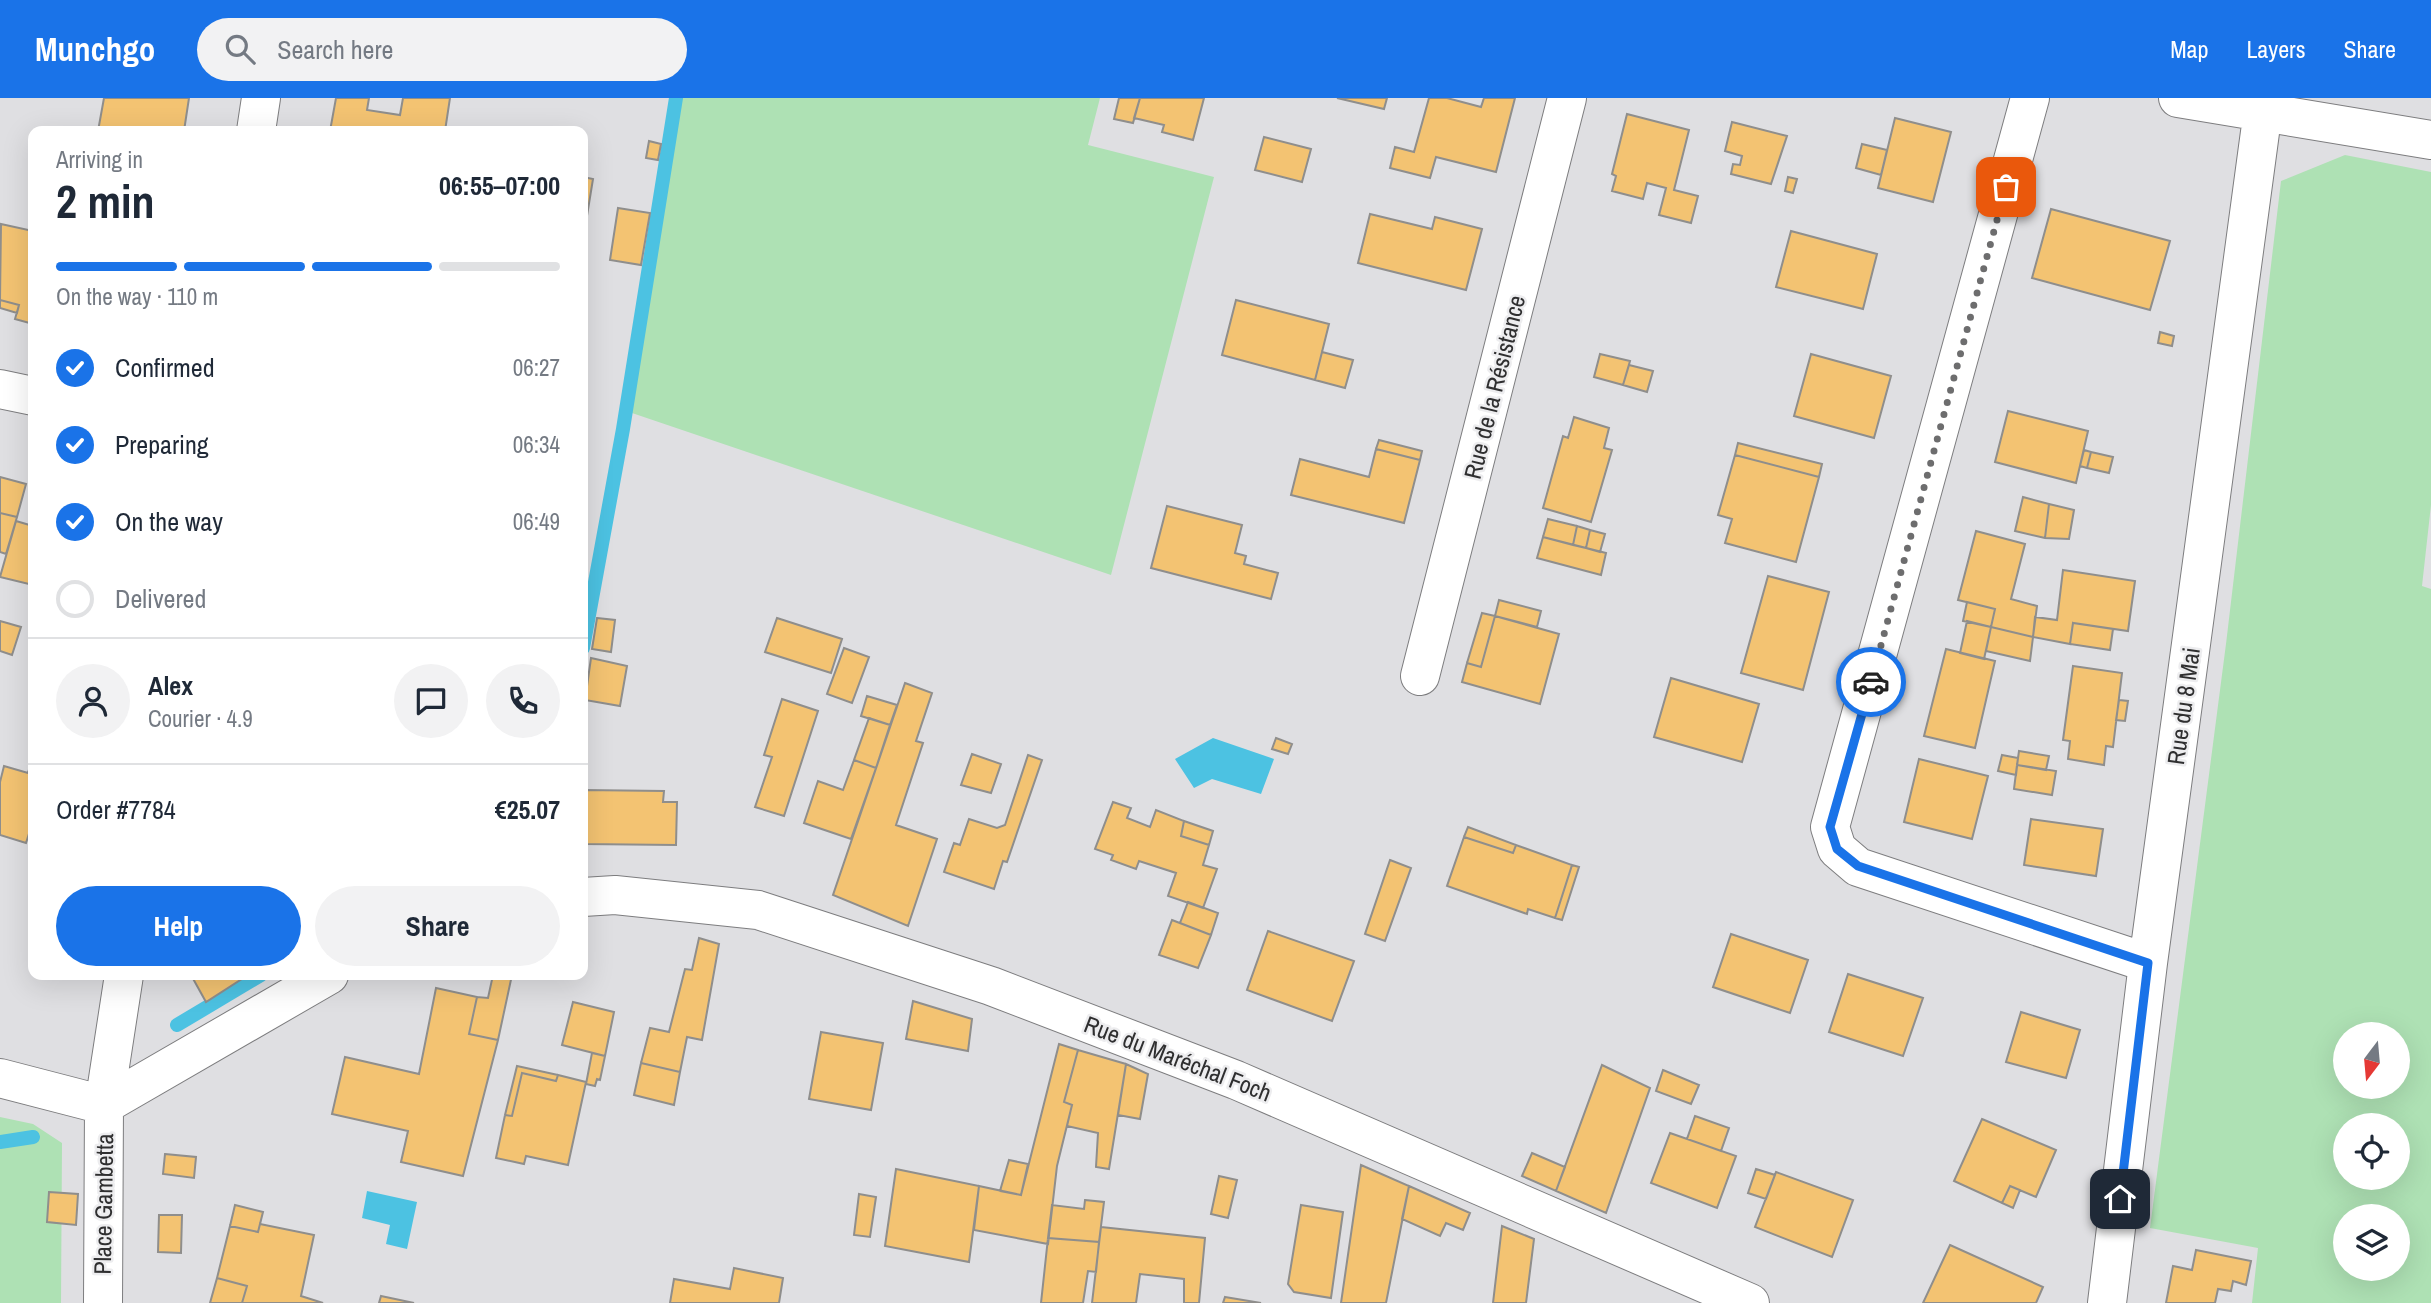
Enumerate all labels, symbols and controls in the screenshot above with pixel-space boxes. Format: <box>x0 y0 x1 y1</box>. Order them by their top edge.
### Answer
search box <box>197 18 687 81</box>
text: Munchgo <box>35 27 155 71</box>
icon: search <box>221 30 259 68</box>
text: Search here <box>277 32 393 67</box>
text: Map <box>2170 33 2208 65</box>
text: Layers <box>2246 33 2305 65</box>
text: Share <box>2343 33 2396 65</box>
text: Arriving in <box>56 144 143 175</box>
pin <box>1976 157 2036 217</box>
text: 06:55–07:00 <box>439 168 560 203</box>
icon: bag <box>1987 168 2025 206</box>
text: 2 min <box>56 170 155 232</box>
text: On the way · 110 m <box>56 281 218 312</box>
street label: Rue de la Résistance <box>1456 292 1532 482</box>
icon: check <box>56 349 94 387</box>
text: Confirmed <box>115 350 215 385</box>
text: 06:27 <box>513 352 560 383</box>
icon: check <box>56 426 94 464</box>
text: Preparing <box>115 427 209 462</box>
text: 06:34 <box>513 429 560 460</box>
icon: check <box>56 503 94 541</box>
text: On the way <box>115 504 223 539</box>
text: 06:49 <box>513 506 560 537</box>
text: Delivered <box>115 581 206 616</box>
street label: Rue du 8 Mai <box>2159 645 2207 767</box>
courier <box>1836 647 1906 717</box>
icon: car <box>1852 663 1890 701</box>
button: person <box>56 664 130 738</box>
button: chat <box>394 664 468 738</box>
button: phone <box>486 664 560 738</box>
text: Alex <box>148 668 193 703</box>
text: Courier · 4.9 <box>148 703 253 734</box>
text: Order #7784 <box>56 792 176 827</box>
text: €25.07 <box>495 792 560 827</box>
button: Help <box>56 886 301 966</box>
button: Share <box>315 886 560 966</box>
street label: Rue du Maréchal Foch <box>1080 1008 1276 1108</box>
north arrow <box>2333 1022 2410 1099</box>
map controls <box>2333 1022 2410 1281</box>
button: locate <box>2333 1113 2410 1190</box>
street label: Place Gambetta <box>86 1133 120 1275</box>
pin <box>2090 1169 2150 1229</box>
icon: home <box>2101 1180 2139 1218</box>
button: layers <box>2333 1204 2410 1281</box>

